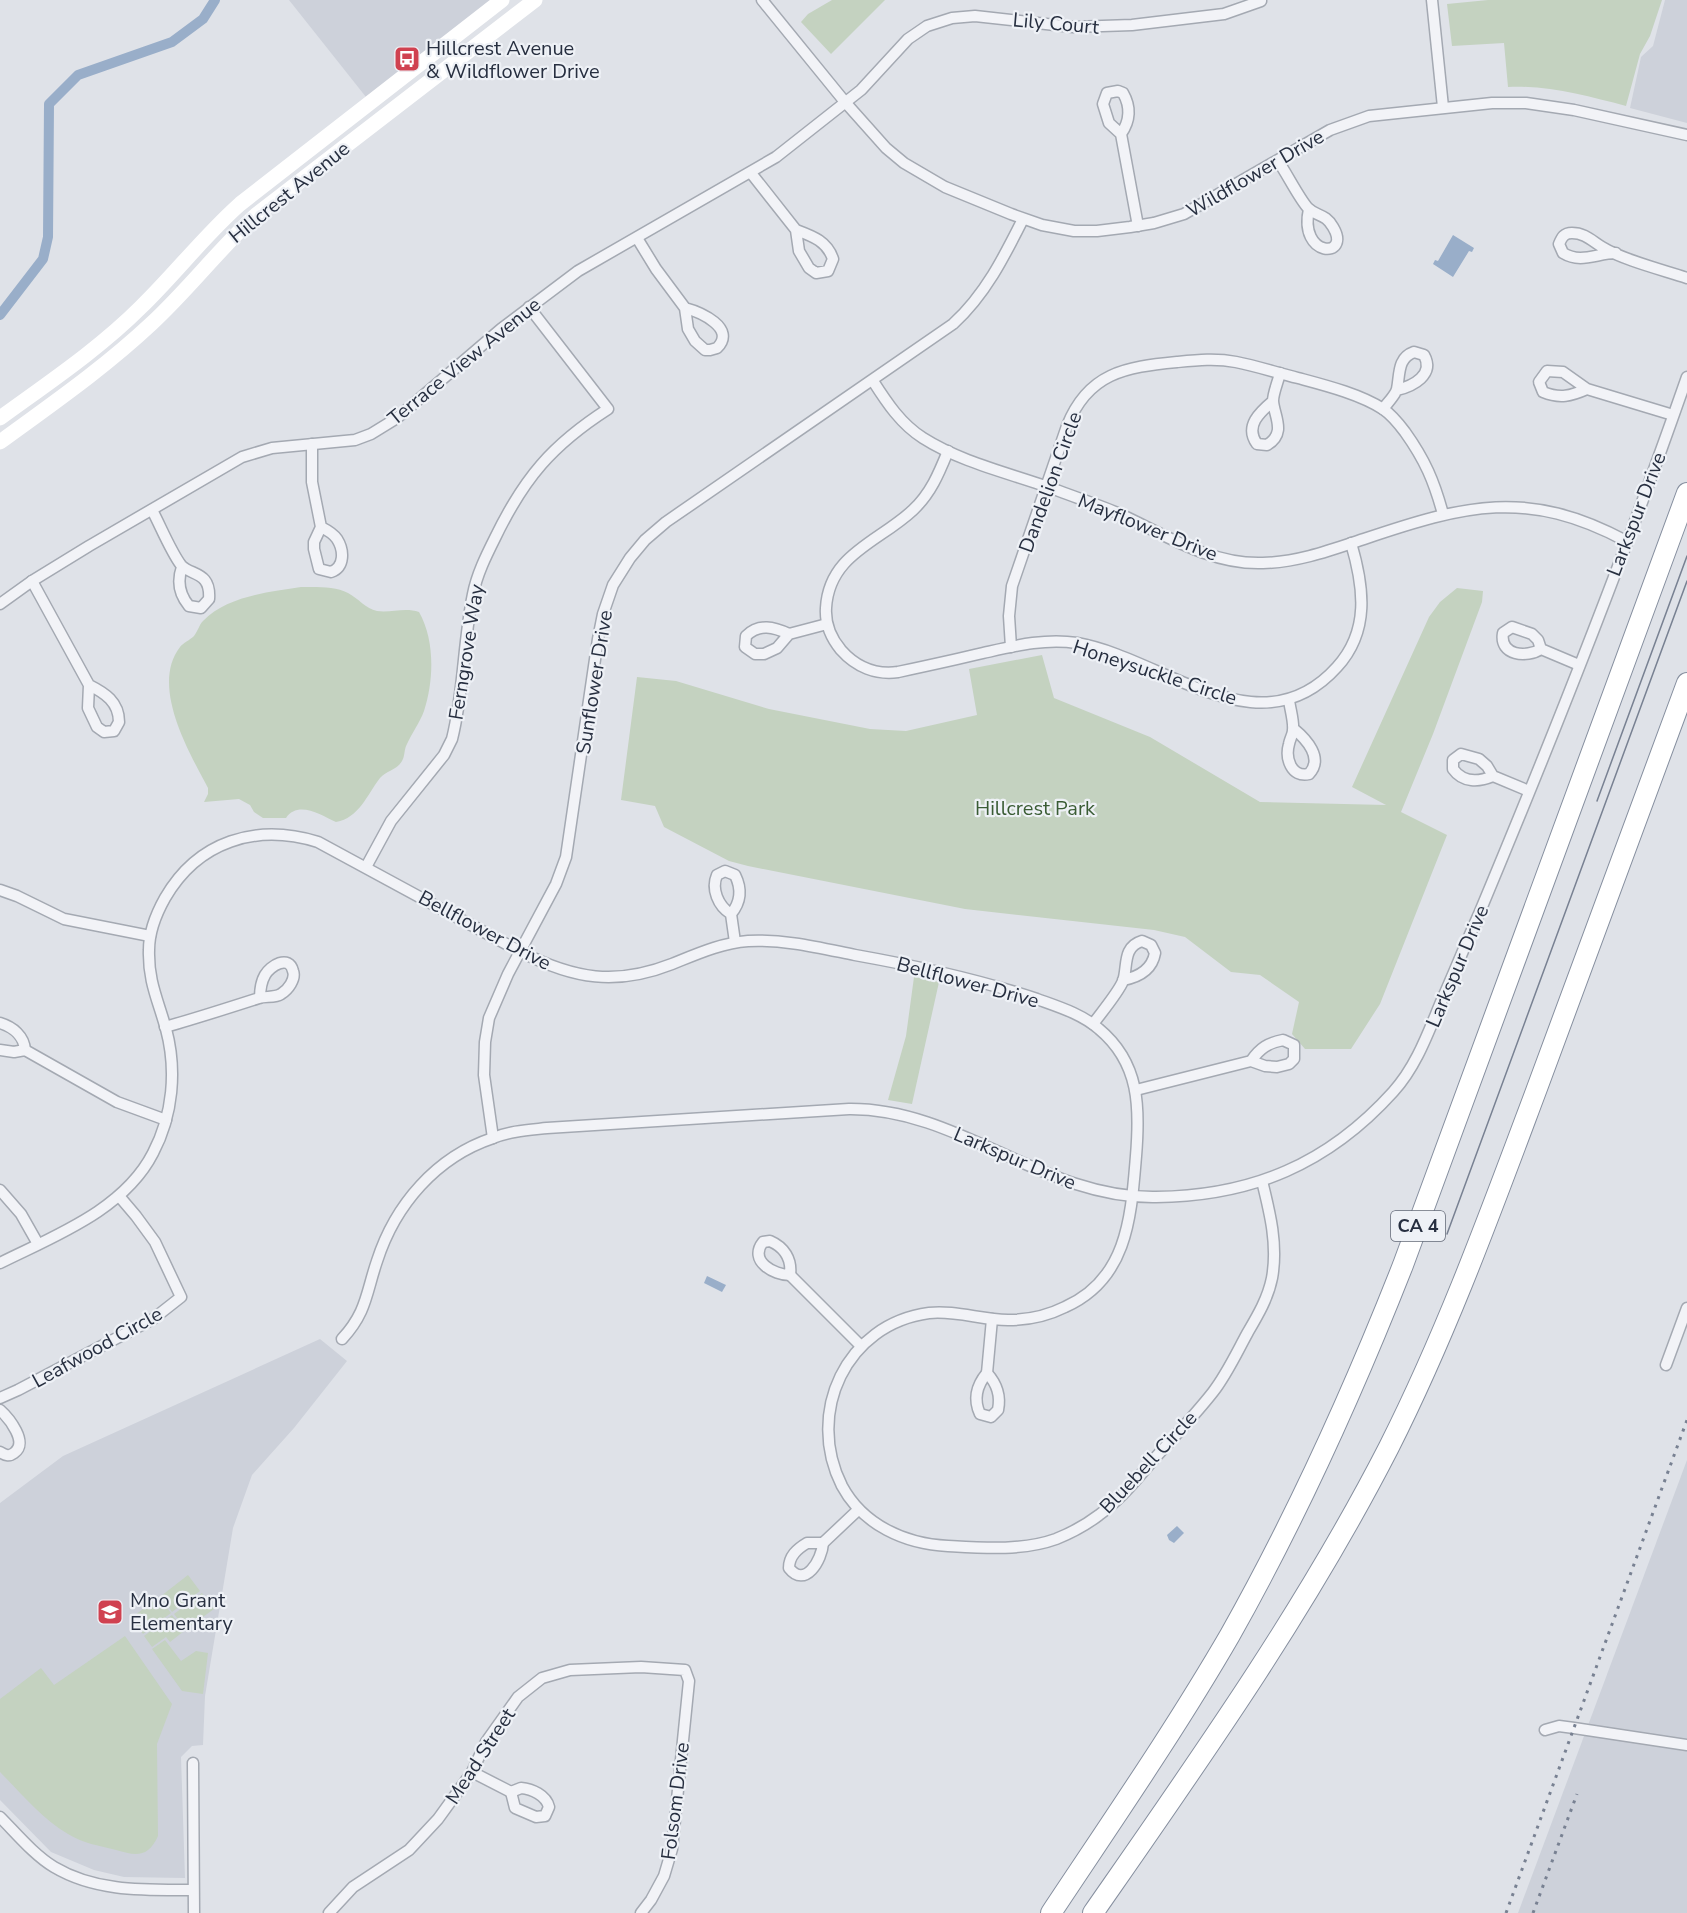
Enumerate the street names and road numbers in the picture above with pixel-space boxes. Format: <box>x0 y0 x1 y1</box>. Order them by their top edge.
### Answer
street label: Lily Court <box>1012 6 1101 41</box>
street label: Wildflower Drive <box>1182 123 1329 224</box>
street label: Hillcrest Avenue <box>223 135 355 250</box>
street label: Terrace View Avenue <box>382 291 547 432</box>
street label: Dandelion Circle <box>1012 408 1088 556</box>
street label: Larkspur Drive <box>1600 448 1672 580</box>
street label: Mayflower Drive <box>1074 487 1222 568</box>
street label: Ferngrove Way <box>442 582 491 722</box>
street label: Sunflower Drive <box>570 608 619 756</box>
street label: Honeysuckle Circle <box>1069 633 1240 712</box>
street label: Bellflower Drive <box>414 884 556 977</box>
street label: Larkspur Drive <box>1420 901 1495 1032</box>
street label: Bellflower Drive <box>894 951 1042 1014</box>
street label: Larkspur Drive <box>949 1121 1080 1196</box>
road number: CA 4 <box>1391 1211 1445 1241</box>
street label: Leafwood Circle <box>27 1300 167 1394</box>
street label: Bluebell Circle <box>1094 1405 1203 1520</box>
street label: Mead Street <box>439 1702 522 1810</box>
street label: Folsom Drive <box>655 1741 696 1861</box>

